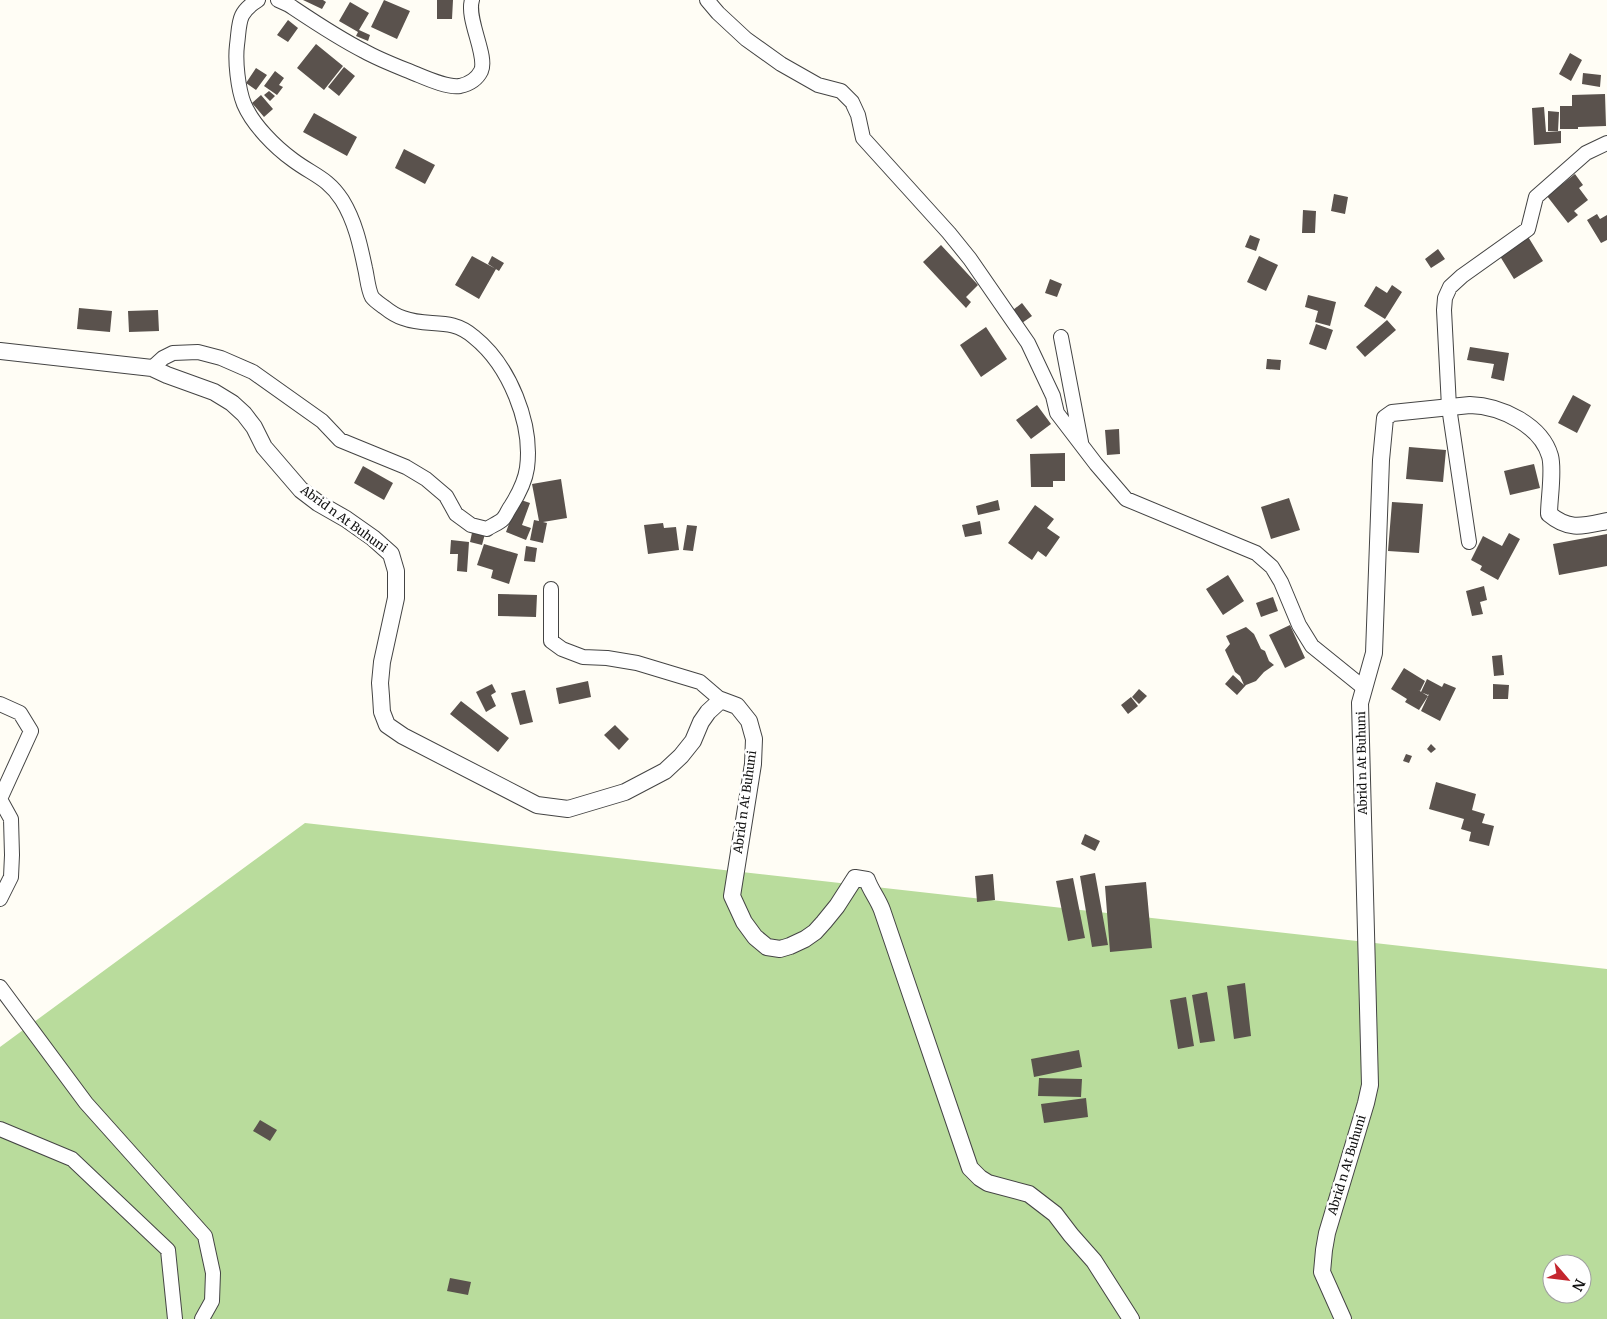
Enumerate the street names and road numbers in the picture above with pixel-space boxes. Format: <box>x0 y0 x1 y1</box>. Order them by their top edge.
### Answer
street label: Abrid n At Buhuni <box>297 481 391 555</box>
street label: Abrid n At Buhuni <box>1353 711 1370 816</box>
street label: Abrid n At Buhuni <box>730 749 759 855</box>
street label: Abrid n At Buhuni <box>1324 1113 1369 1218</box>

